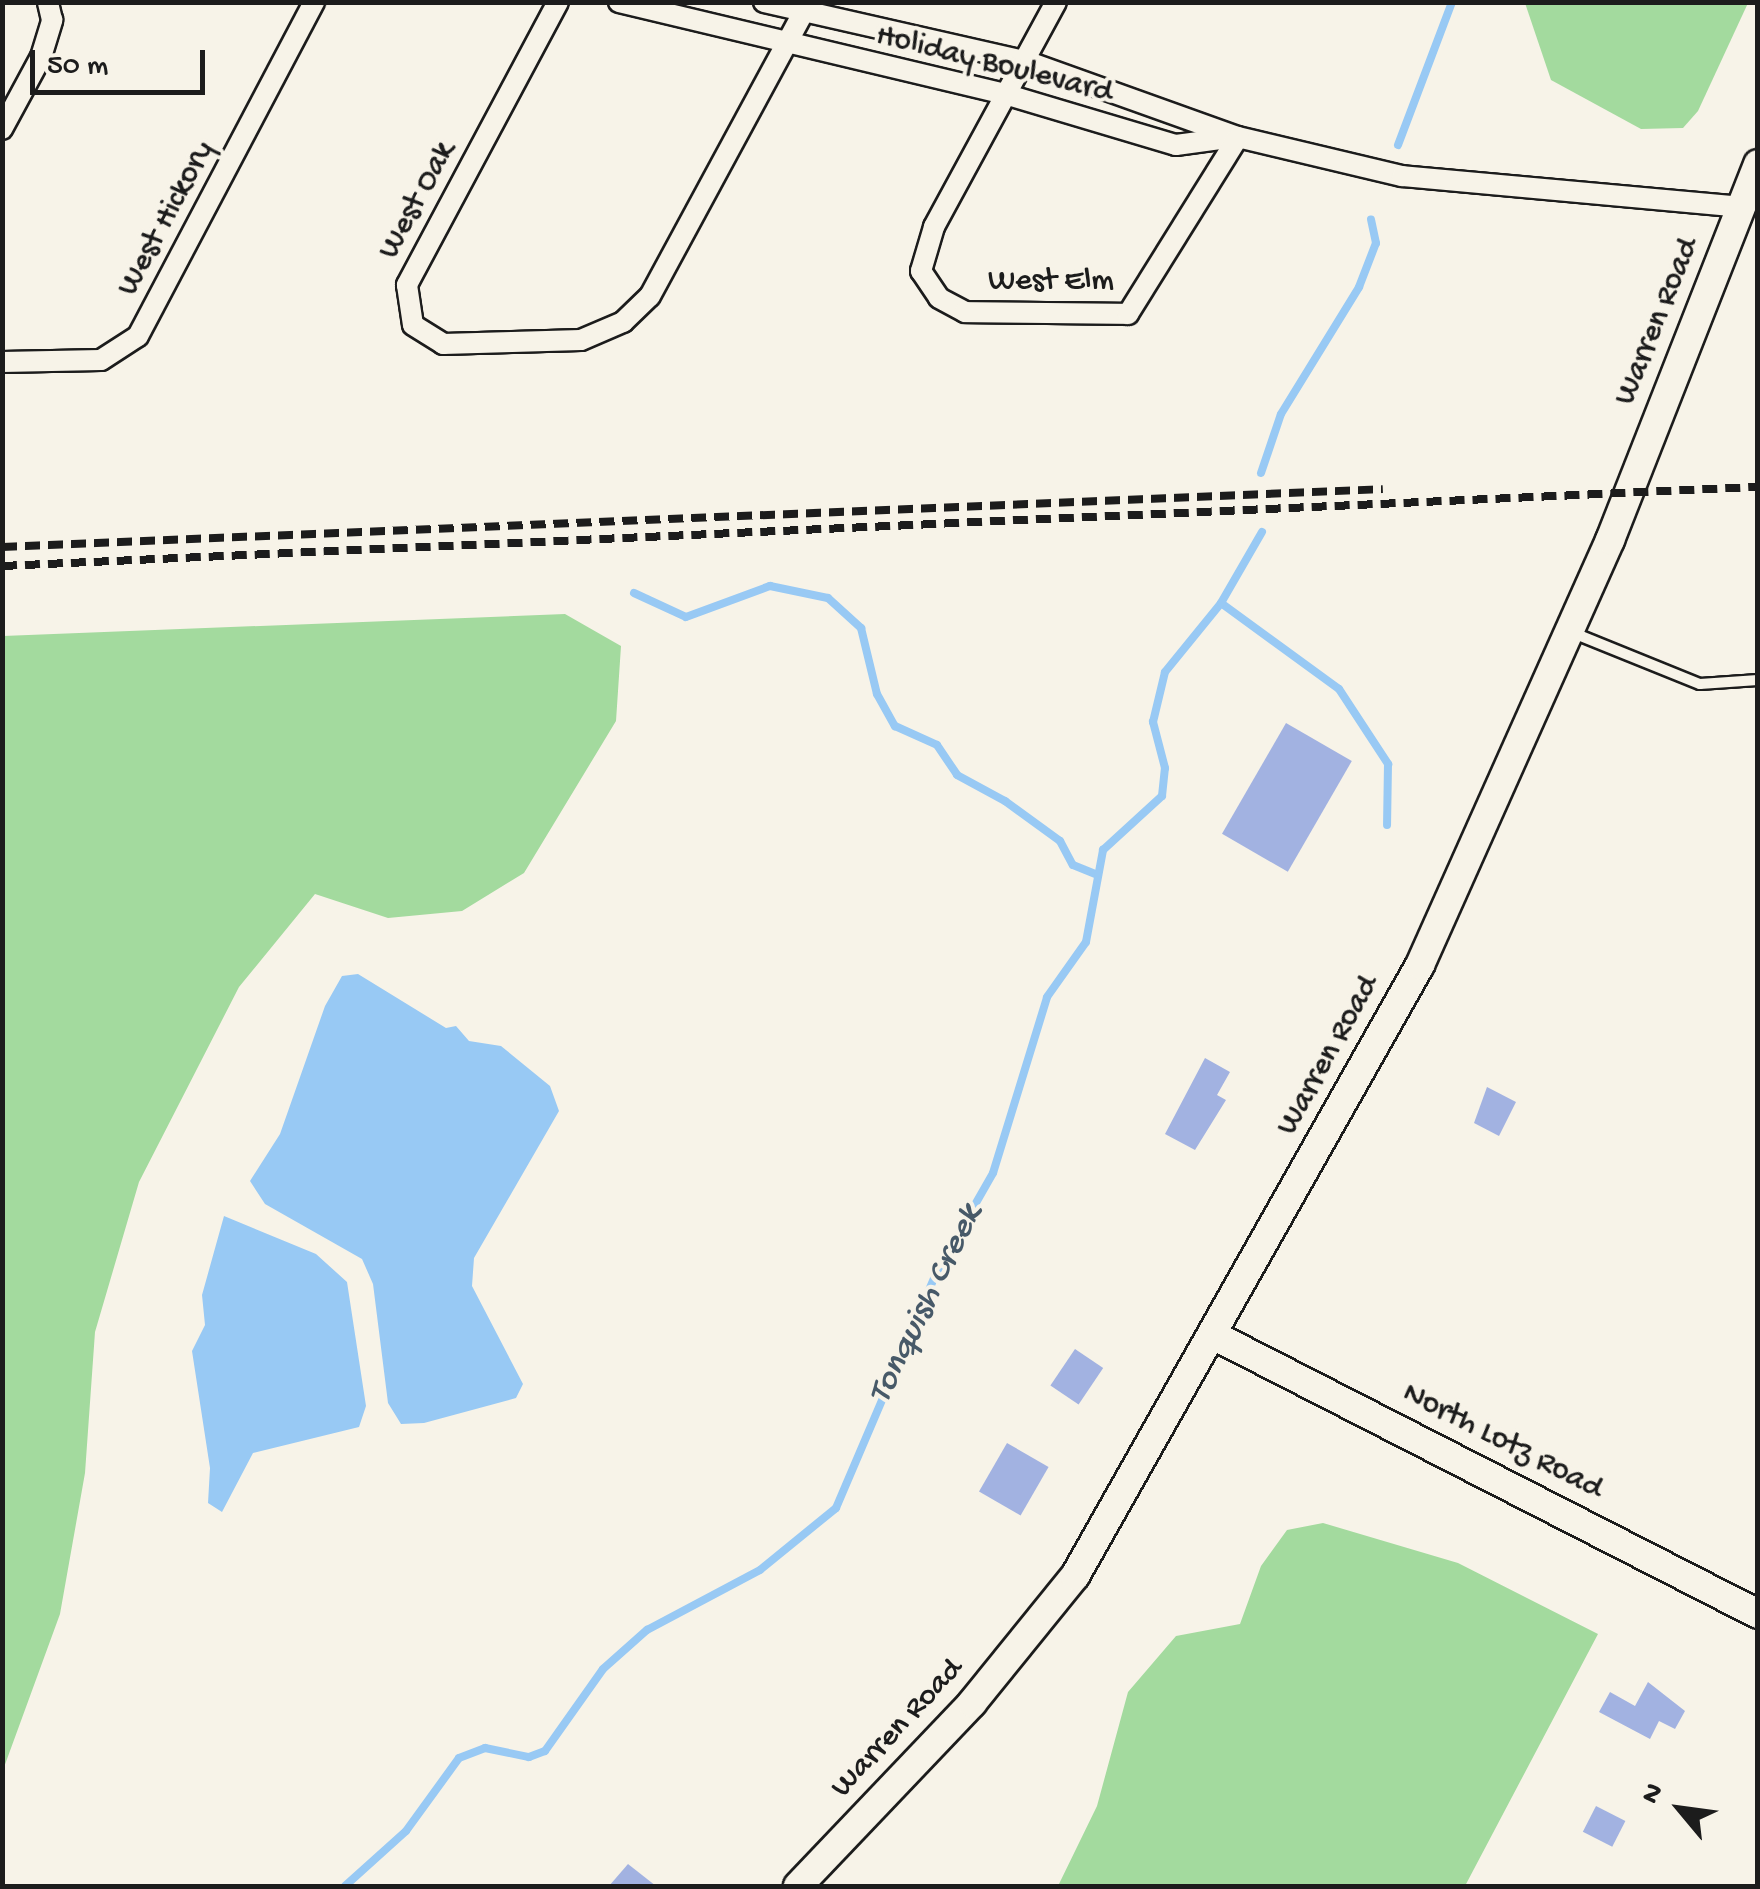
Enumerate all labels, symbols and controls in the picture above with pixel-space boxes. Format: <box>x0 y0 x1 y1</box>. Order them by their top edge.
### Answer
street label: Holiday Boulevard <box>872 17 1116 113</box>
scale bar <box>35 30 210 92</box>
text: 50 m <box>47 50 108 85</box>
street label: West Hickory <box>110 135 224 303</box>
street label: West Oak <box>371 136 465 266</box>
street label: Warren Road <box>1607 233 1709 411</box>
street label: West Elm <box>988 263 1114 301</box>
street label: Warren Road <box>1269 969 1389 1143</box>
water label: Tonquish Creek <box>861 1199 993 1411</box>
street label: North Lotz Road <box>1395 1375 1609 1509</box>
street label: Warren Road <box>824 1651 972 1807</box>
north arrow <box>1630 1759 1730 1859</box>
text: N <box>1634 1778 1672 1810</box>

